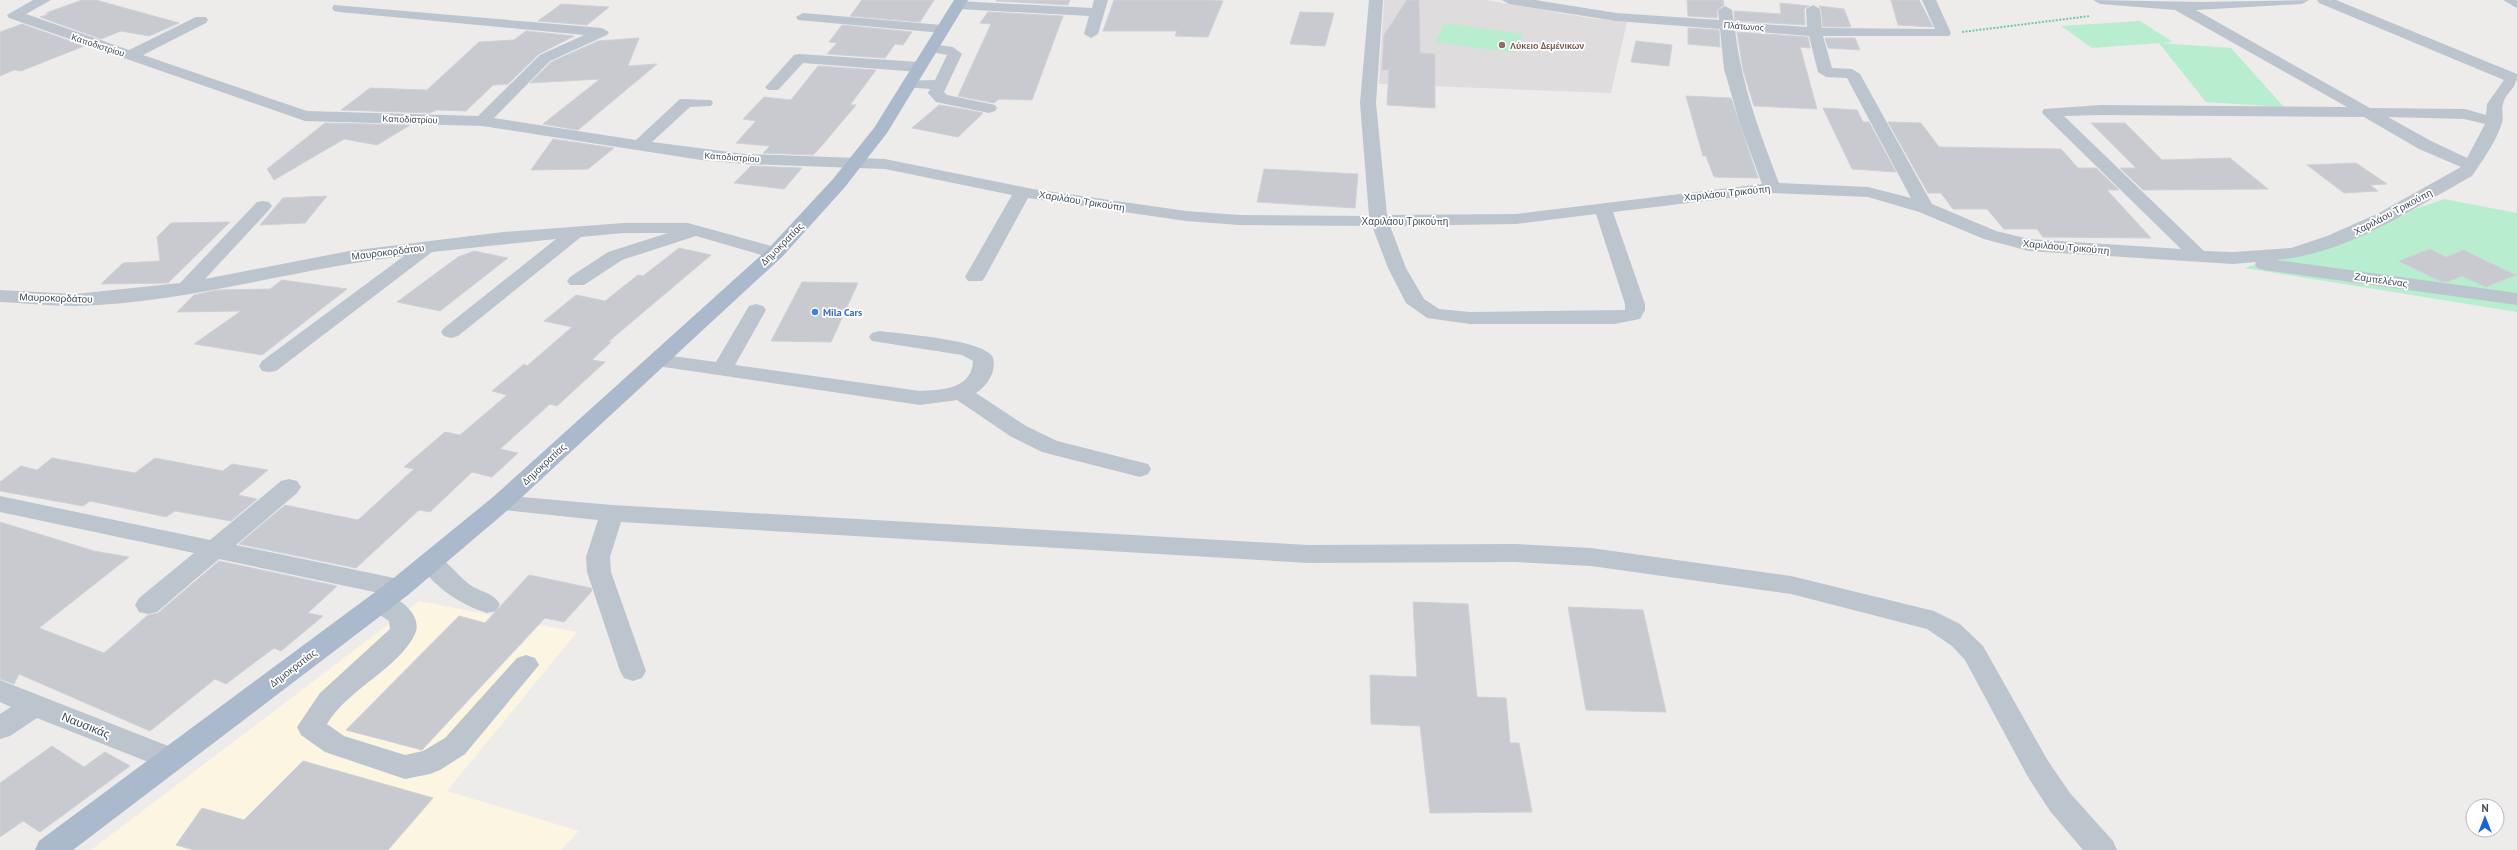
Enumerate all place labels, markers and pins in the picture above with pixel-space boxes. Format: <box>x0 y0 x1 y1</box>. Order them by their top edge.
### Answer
marker: Λύκειο Δεμένικων <box>1497 40 1507 50</box>
place label: Λύκειο Δεμένικων <box>1510 40 1584 51</box>
place label: Mila Cars <box>823 306 862 319</box>
marker: Mila Cars <box>810 307 820 317</box>

